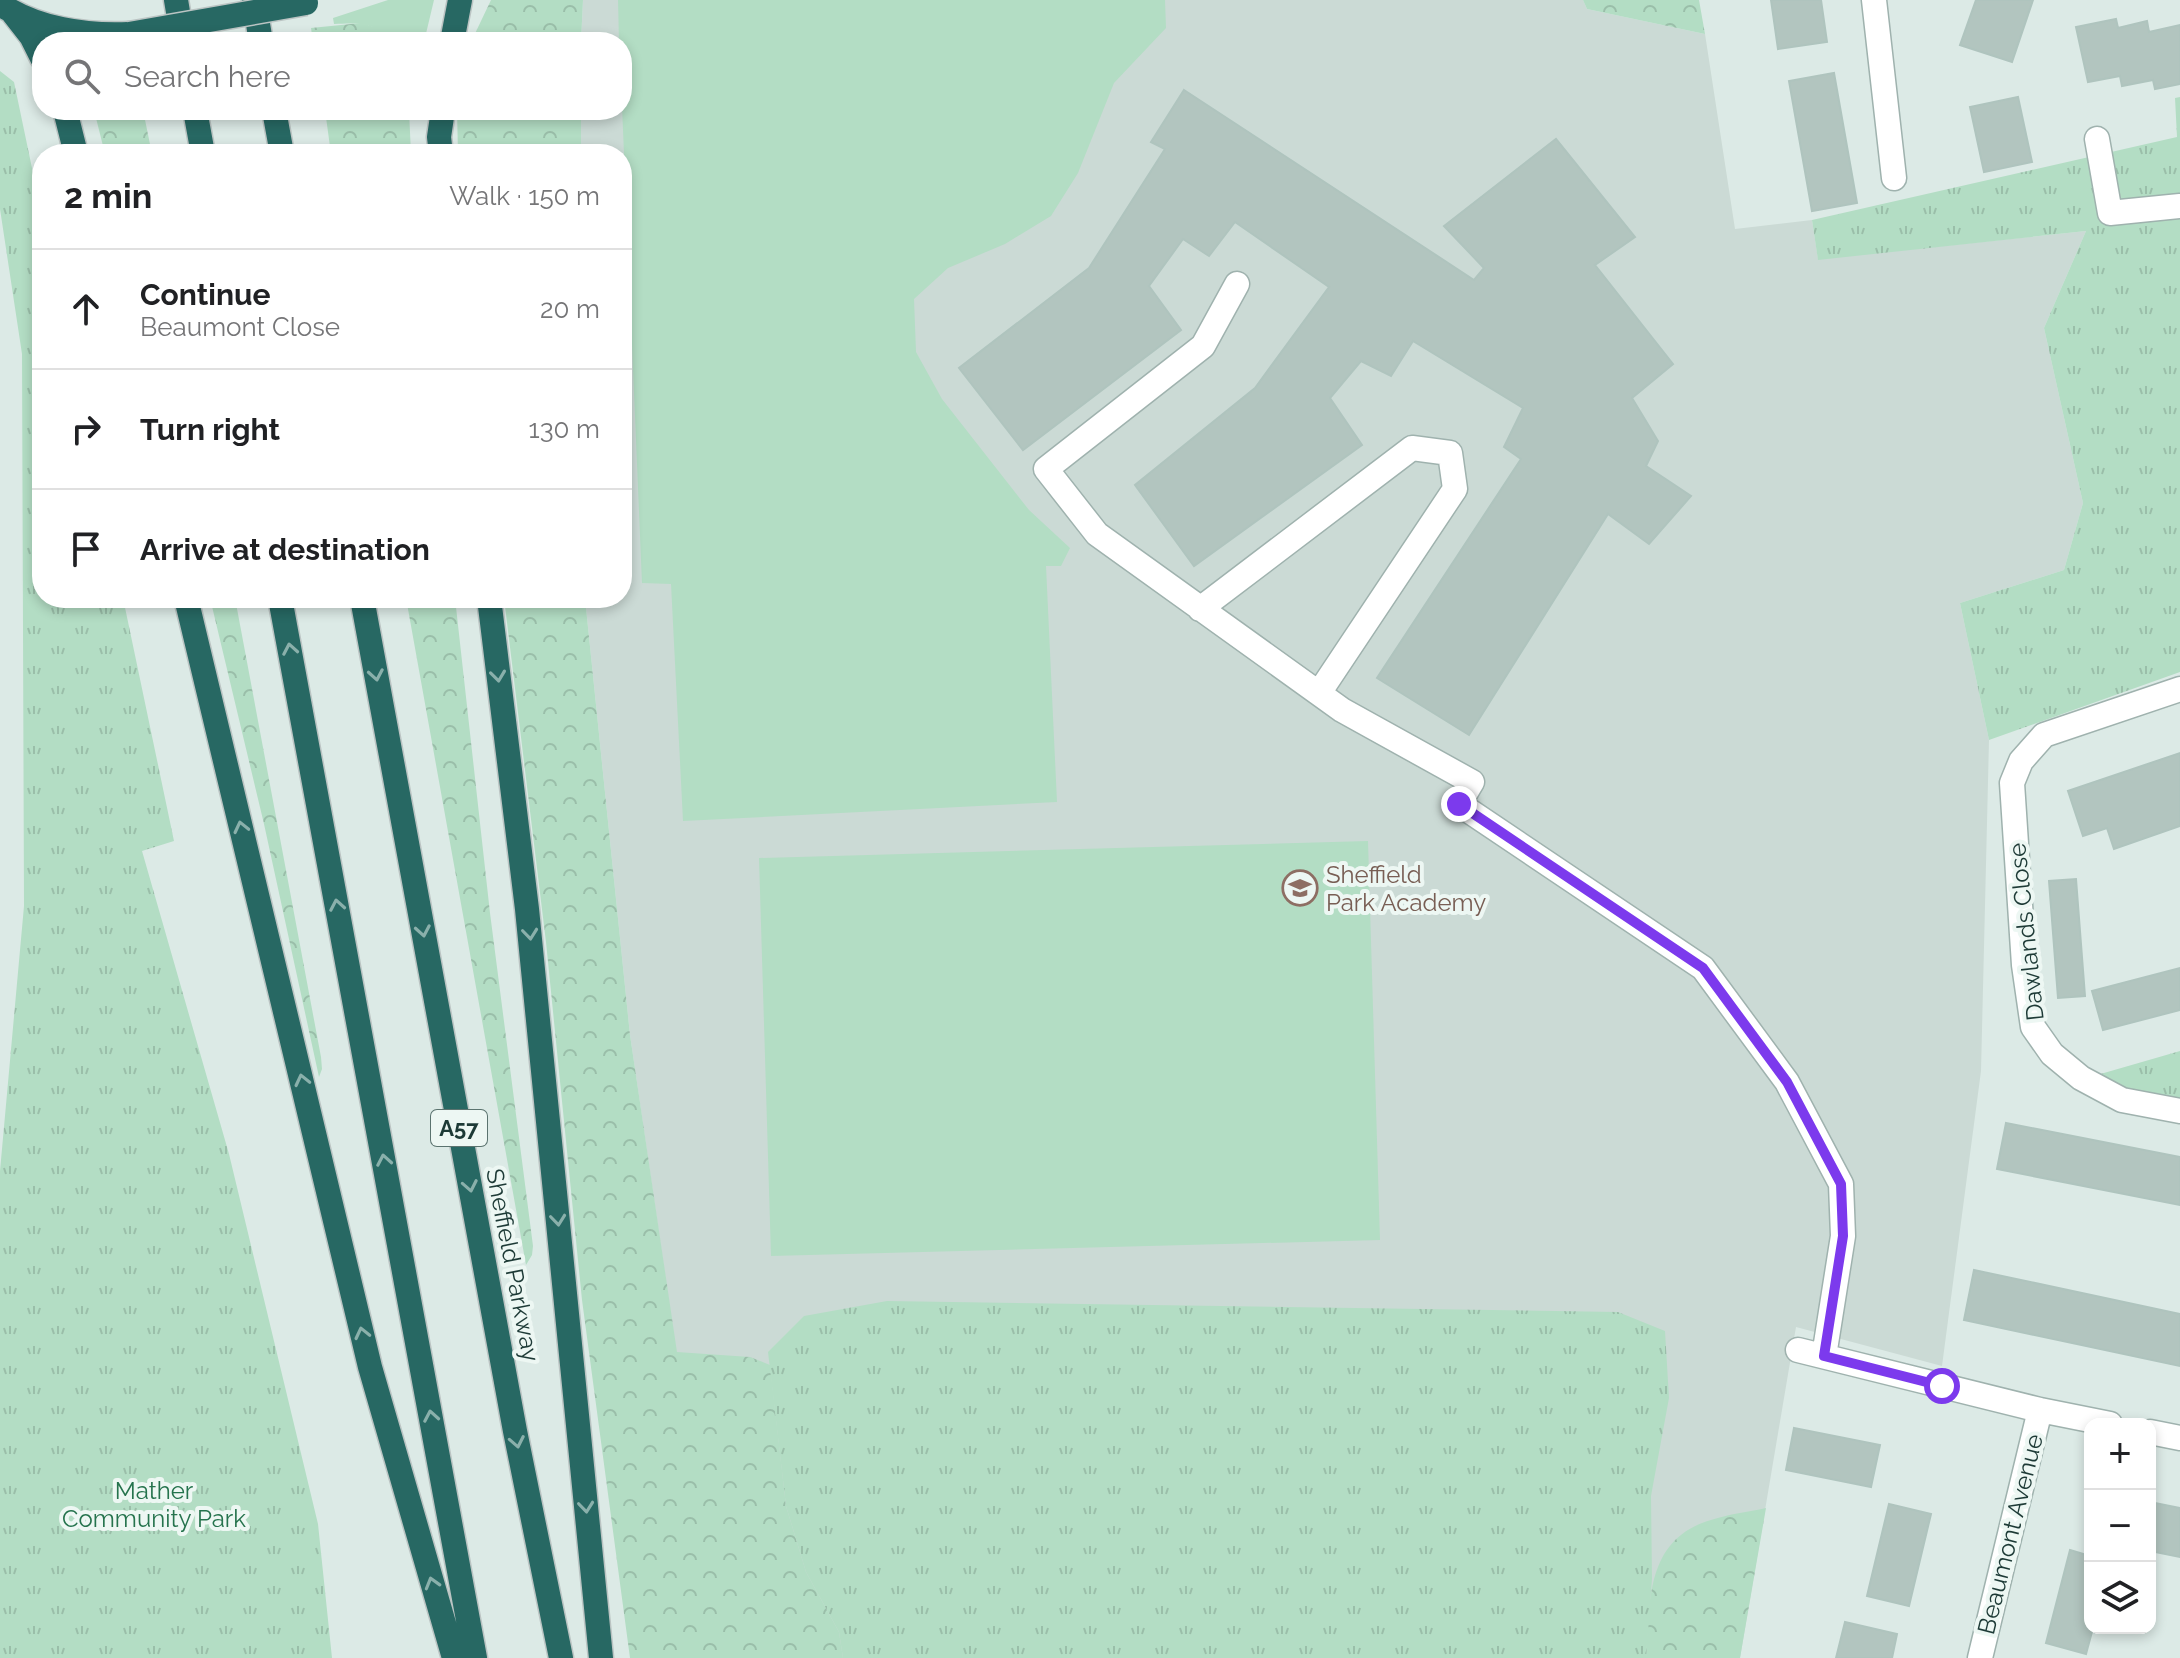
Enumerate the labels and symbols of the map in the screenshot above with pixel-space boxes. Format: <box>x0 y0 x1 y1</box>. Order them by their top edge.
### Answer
one-way arrow <box>282 642 299 656</box>
one-way arrow <box>367 668 384 682</box>
one-way arrow <box>489 669 506 682</box>
route end <box>1441 786 1477 822</box>
one-way arrow <box>233 821 250 834</box>
street label: Dawlands Close <box>2002 842 2050 1022</box>
place label: Sheffield Park Academy <box>1326 860 1486 917</box>
school or university icon: Sheffield Park Academy <box>1281 869 1319 907</box>
one-way arrow <box>329 898 346 911</box>
one-way arrow <box>413 924 430 937</box>
one-way arrow <box>521 927 538 940</box>
one-way arrow <box>294 1073 311 1087</box>
road number: A57 <box>431 1110 487 1146</box>
one-way arrow <box>376 1154 393 1167</box>
street label: Sheffield Parkway <box>480 1166 546 1364</box>
one-way arrow <box>460 1180 477 1193</box>
one-way arrow <box>549 1214 566 1227</box>
one-way arrow <box>354 1326 371 1340</box>
route start <box>1924 1368 1960 1404</box>
one-way arrow <box>423 1409 440 1423</box>
street label: Beaumont Avenue <box>1971 1431 2049 1637</box>
one-way arrow <box>508 1435 525 1449</box>
park label: Mather Community Park <box>62 1476 246 1533</box>
one-way arrow <box>578 1501 595 1514</box>
one-way arrow <box>425 1577 441 1590</box>

